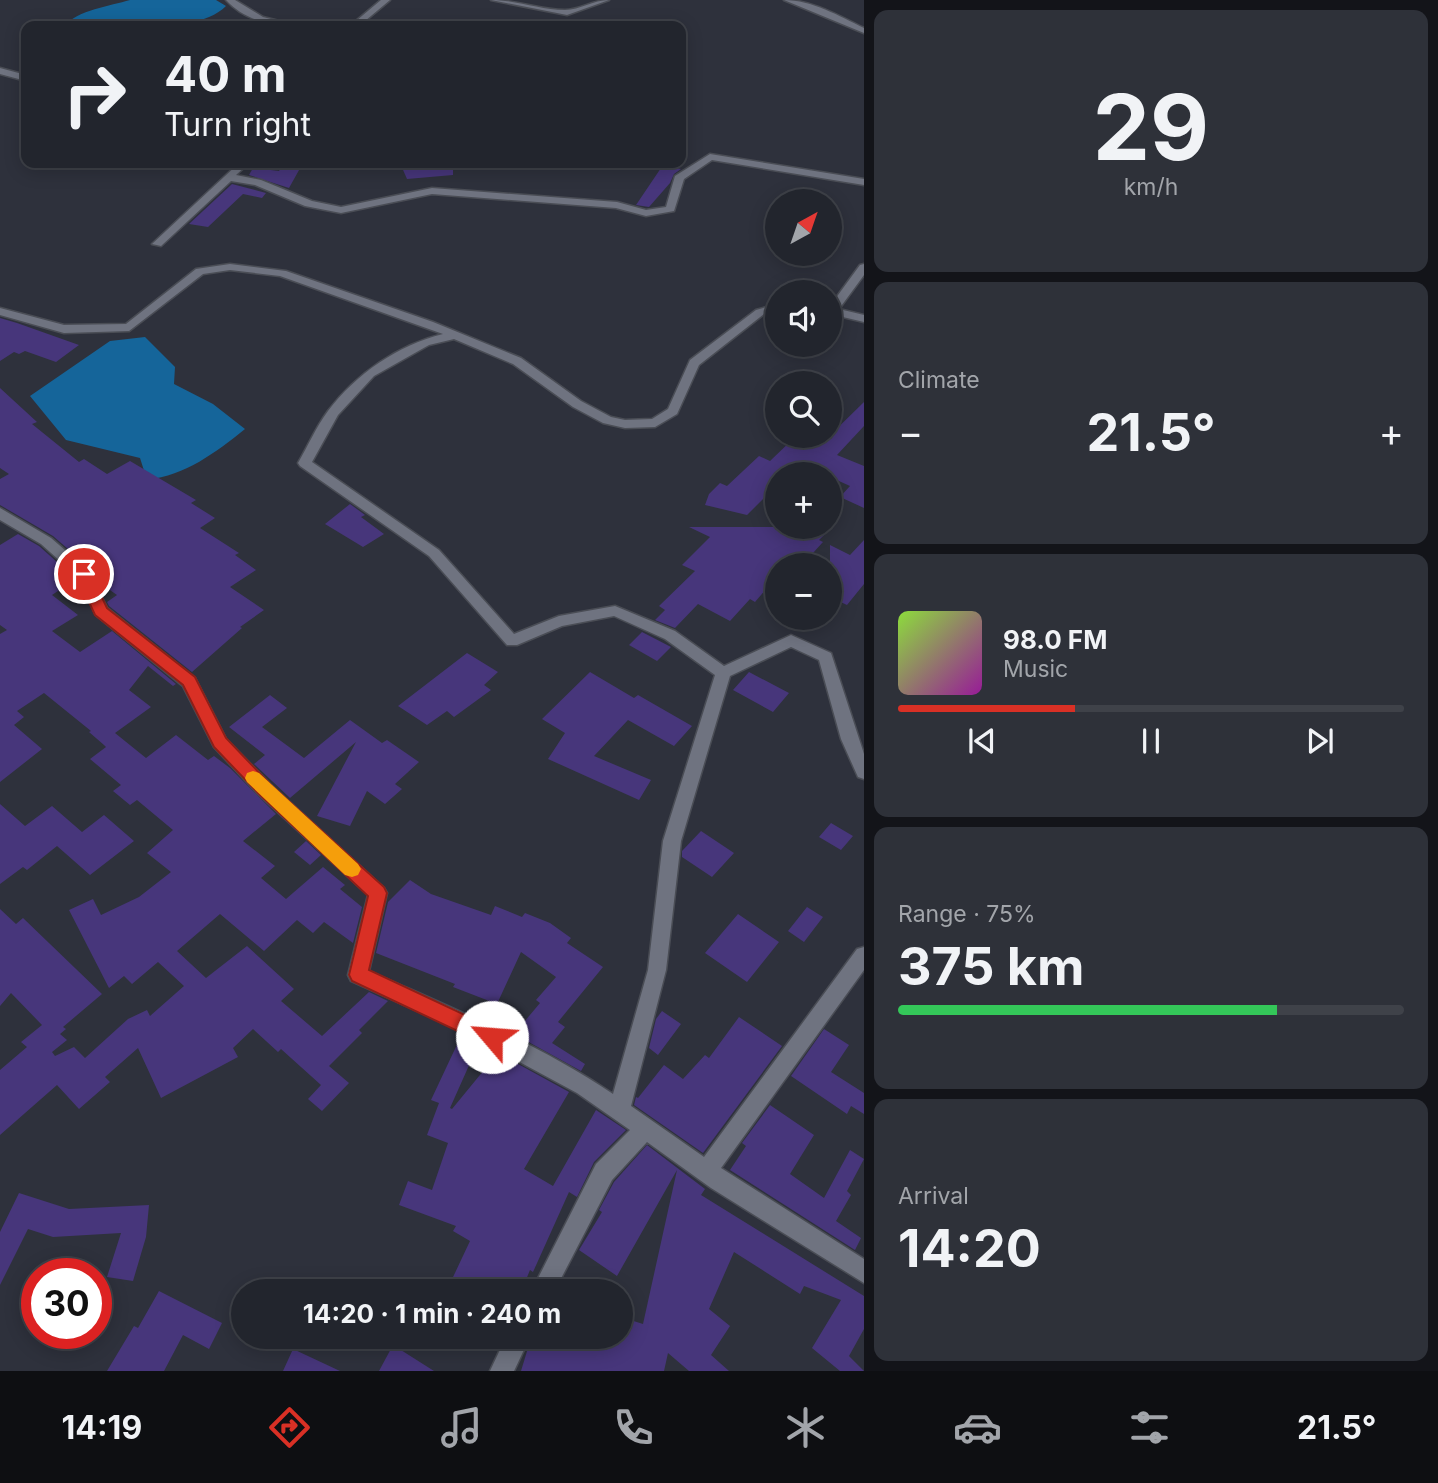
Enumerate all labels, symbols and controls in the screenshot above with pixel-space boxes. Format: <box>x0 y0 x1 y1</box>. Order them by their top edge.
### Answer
text: 40 m <box>164 45 287 104</box>
icon: right <box>49 49 140 140</box>
text: 29 <box>1093 72 1209 182</box>
text: Turn right <box>164 105 311 144</box>
text: km/h <box>1124 173 1178 201</box>
north arrow <box>765 189 842 266</box>
map controls <box>765 189 842 630</box>
button: sound <box>765 280 842 357</box>
text: Climate <box>898 366 980 394</box>
button: search <box>765 371 842 448</box>
text: 21.5° <box>1086 401 1216 464</box>
text: − <box>898 409 923 455</box>
text: + <box>1379 409 1404 455</box>
button: + <box>765 462 842 539</box>
pin <box>54 544 114 604</box>
button: − <box>765 553 842 630</box>
icon: arrive <box>65 555 103 593</box>
text: 98.0 FM <box>1003 624 1107 655</box>
text: Music <box>1003 655 1068 683</box>
icon: previous <box>963 722 1001 760</box>
icon: pause <box>1132 722 1170 760</box>
icon: next <box>1301 722 1339 760</box>
text: Range · 75% <box>898 900 1036 928</box>
text: 375 km <box>898 935 1084 998</box>
position arrow <box>455 1000 529 1074</box>
text: Arrival <box>898 1182 969 1210</box>
text: 14:20 <box>898 1217 1041 1280</box>
speed limit sign: 30 <box>21 1258 112 1349</box>
text: 14:20 · 1 min · 240 m <box>303 1298 561 1329</box>
icon: directions <box>265 1403 314 1452</box>
icon: music <box>437 1403 486 1452</box>
icon: phone <box>609 1403 658 1452</box>
icon: climate <box>781 1403 830 1452</box>
icon: car <box>953 1403 1002 1452</box>
icon: filters <box>1125 1403 1174 1452</box>
text: 14:19 <box>61 1408 142 1447</box>
text: 21.5° <box>1297 1408 1377 1447</box>

